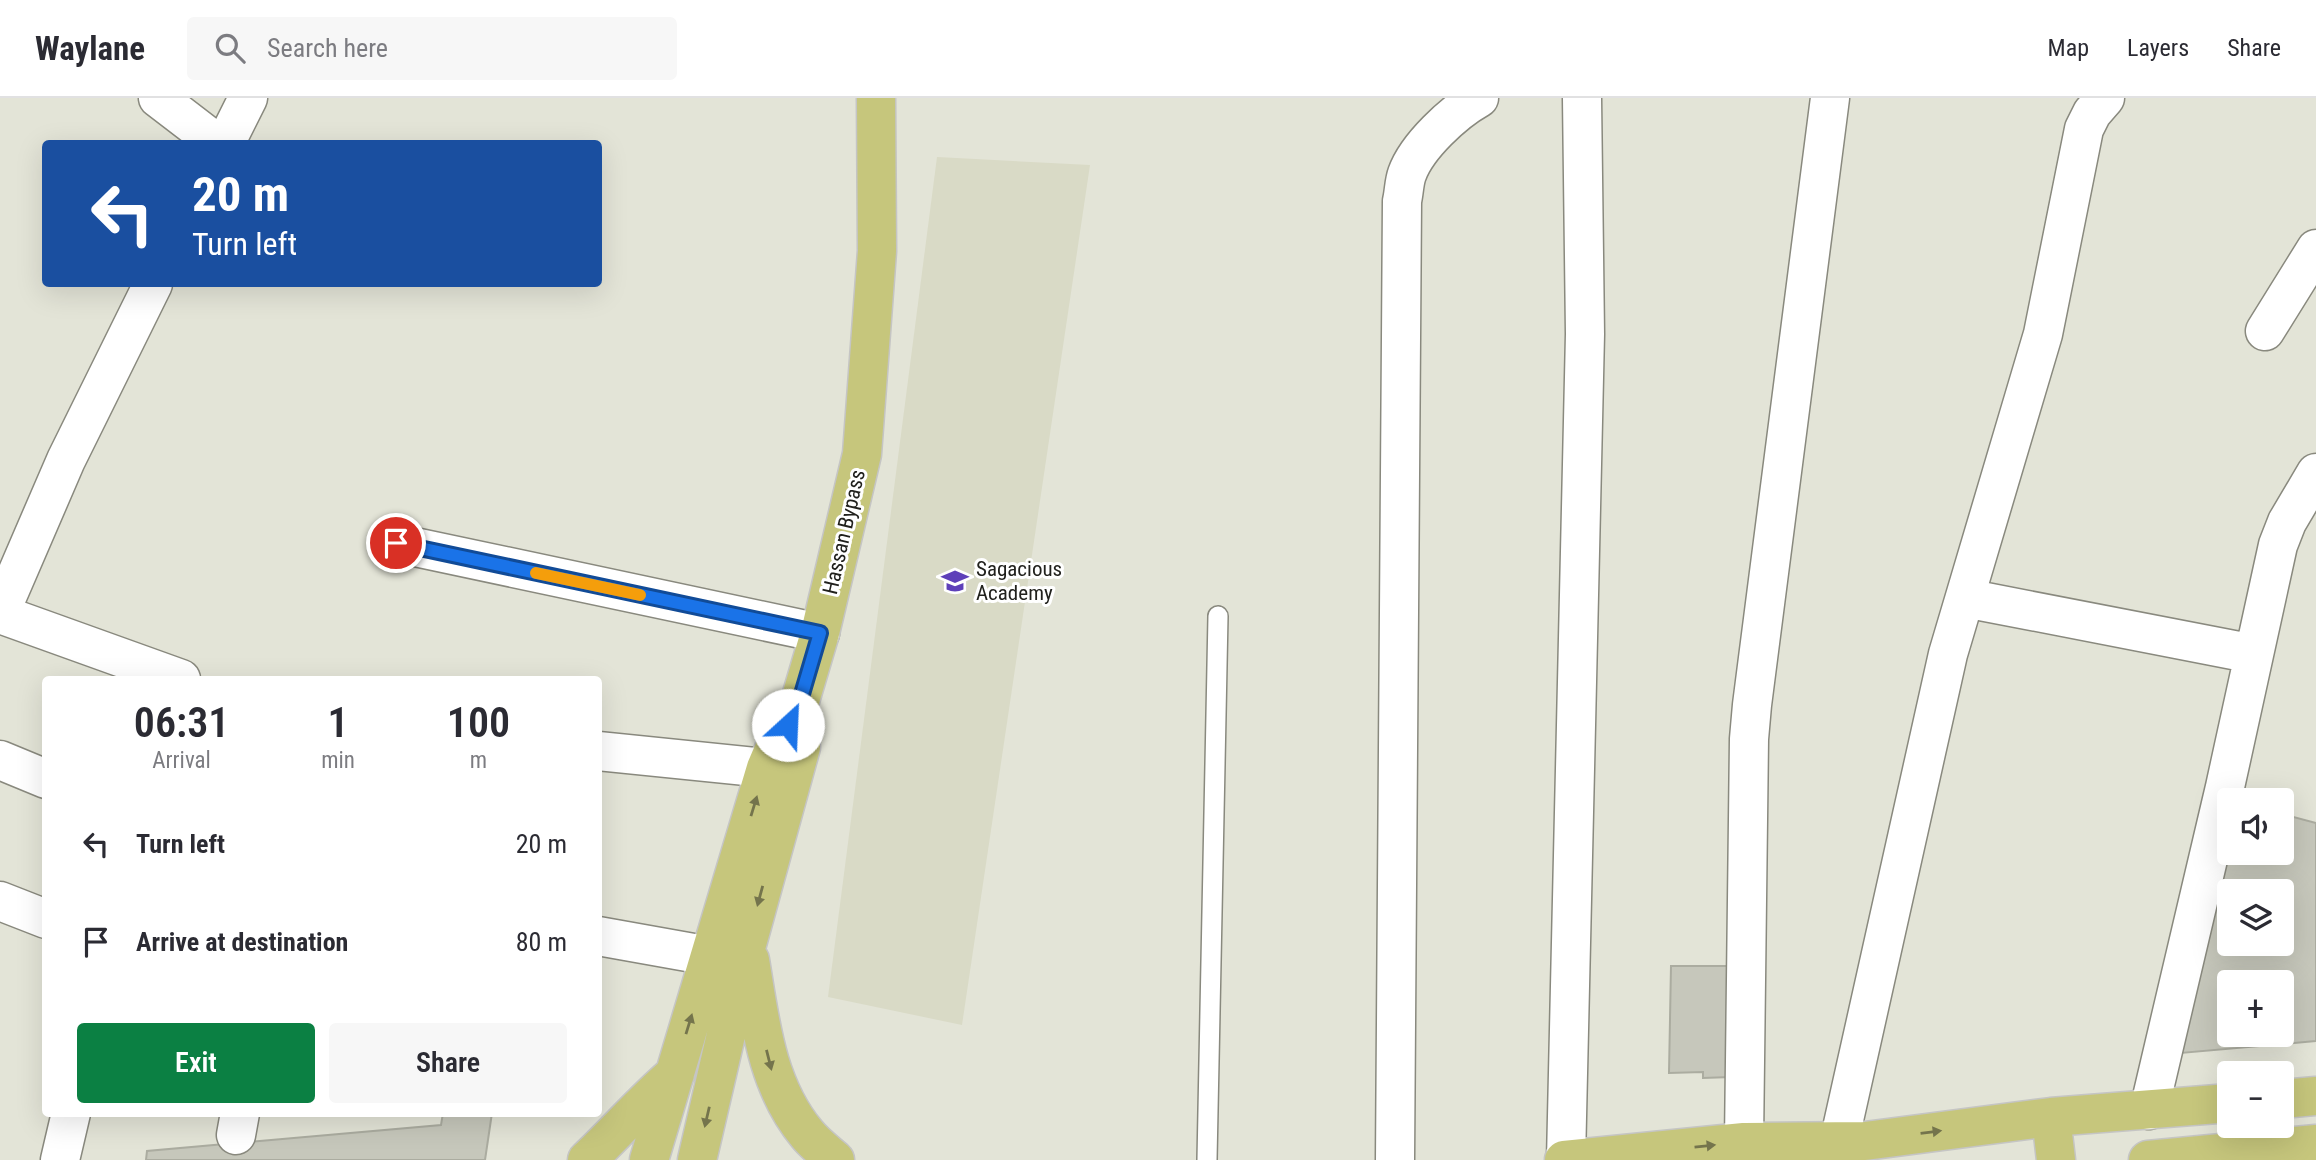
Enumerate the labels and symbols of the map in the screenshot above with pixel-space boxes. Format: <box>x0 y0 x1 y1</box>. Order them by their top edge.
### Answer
street label: Hassan Bypass <box>818 467 870 597</box>
pin <box>366 513 426 573</box>
place label: Sagacious Academy <box>976 557 1062 605</box>
school or university icon: Sagacious Academy <box>940 566 970 596</box>
position arrow <box>751 688 825 762</box>
one-way arrow <box>750 795 760 816</box>
one-way arrow <box>754 885 765 907</box>
one-way arrow <box>685 1013 695 1034</box>
one-way arrow <box>763 1049 774 1071</box>
one-way arrow <box>701 1106 712 1128</box>
one-way arrow <box>1920 1127 1942 1138</box>
one-way arrow <box>1694 1140 1716 1151</box>

